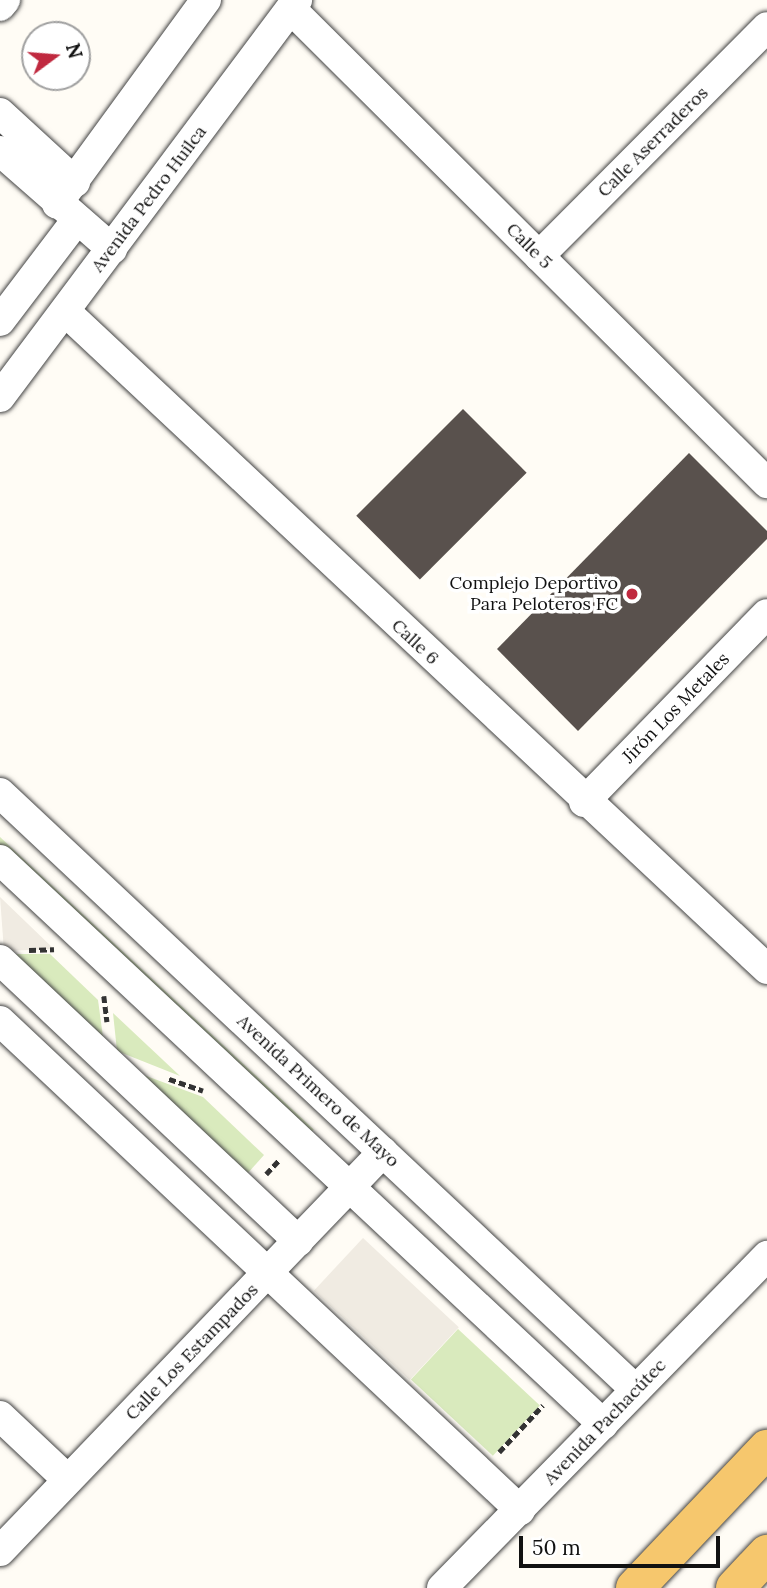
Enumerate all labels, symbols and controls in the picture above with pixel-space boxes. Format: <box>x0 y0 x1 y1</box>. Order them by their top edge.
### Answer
north arrow <box>21 21 91 91</box>
text: N <box>61 40 88 61</box>
street label: Calle Aserraderos <box>593 82 713 202</box>
street label: Avenida Pedro Huilca <box>87 122 211 276</box>
street label: Calle 5 <box>502 219 556 273</box>
place label: Complejo Deportivo Para Peloteros FC <box>450 573 618 616</box>
marker: Complejo Deportivo Para Peloteros FC <box>624 586 640 602</box>
street label: Calle 6 <box>387 615 443 669</box>
street label: Jirón Los Metales <box>618 648 734 768</box>
street label: Avenida Primero de Mayo <box>232 1010 404 1172</box>
street label: Calle Los Estampados <box>121 1279 263 1425</box>
street label: Avenida Pachacútec <box>539 1355 671 1489</box>
scale bar <box>522 1522 723 1566</box>
text: 50 m <box>532 1534 581 1561</box>

